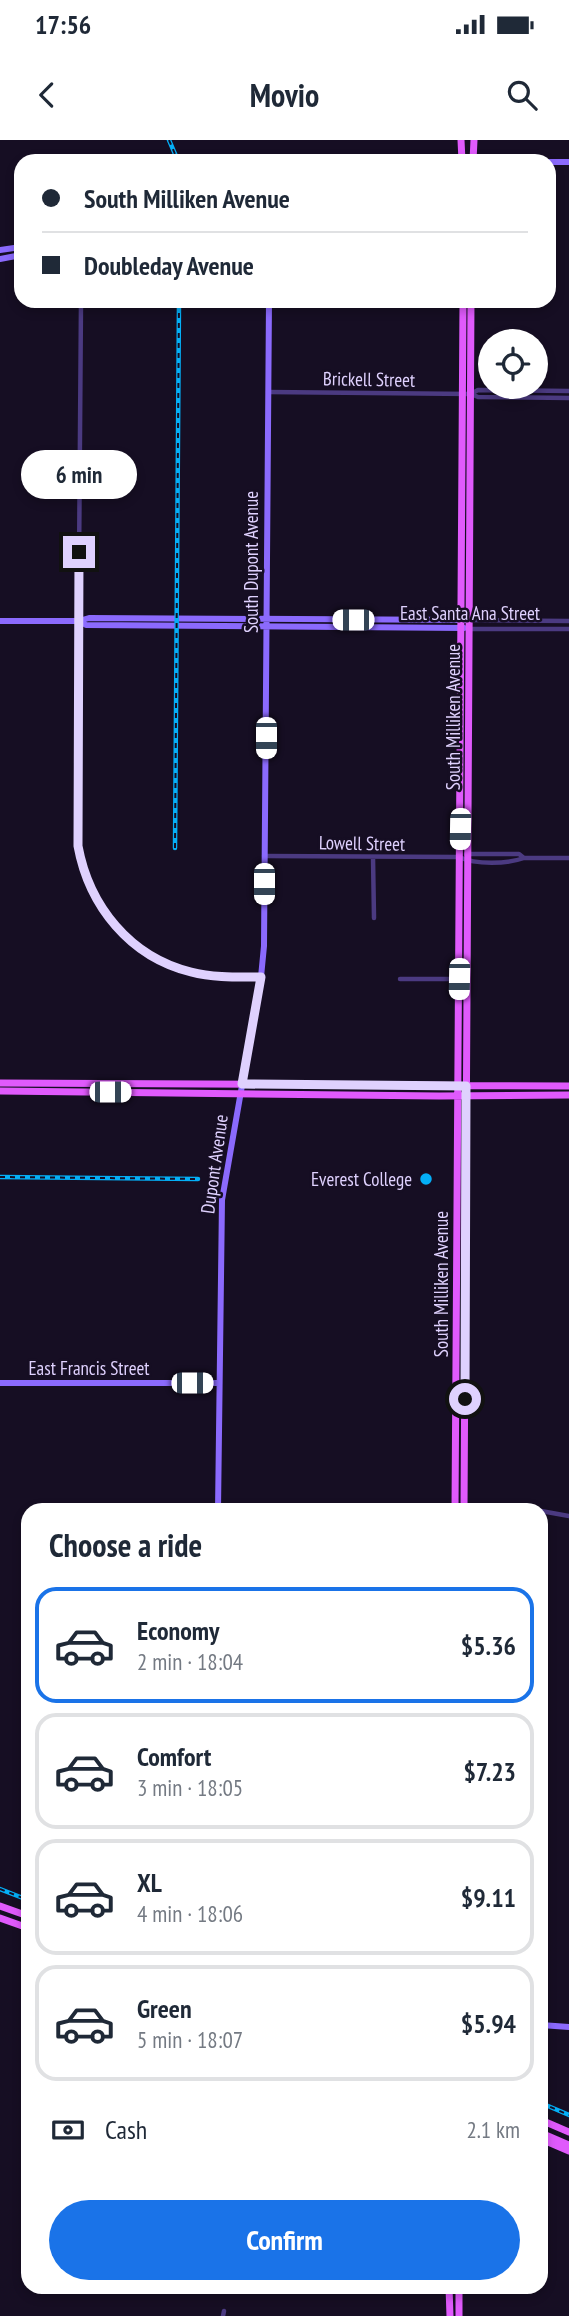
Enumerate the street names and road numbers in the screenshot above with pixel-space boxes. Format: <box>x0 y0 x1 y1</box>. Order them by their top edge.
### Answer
street label: Brickell Street <box>323 366 416 392</box>
street label: South Dupont Avenue <box>239 491 263 633</box>
street label: East Santa Ana Street <box>400 601 541 625</box>
street label: South Milliken Avenue <box>441 644 465 790</box>
street label: Lowell Street <box>319 830 406 856</box>
street label: Dupont Avenue <box>195 1113 233 1215</box>
street label: South Milliken Avenue <box>429 1211 453 1357</box>
street label: East Francis Street <box>28 1356 150 1380</box>

